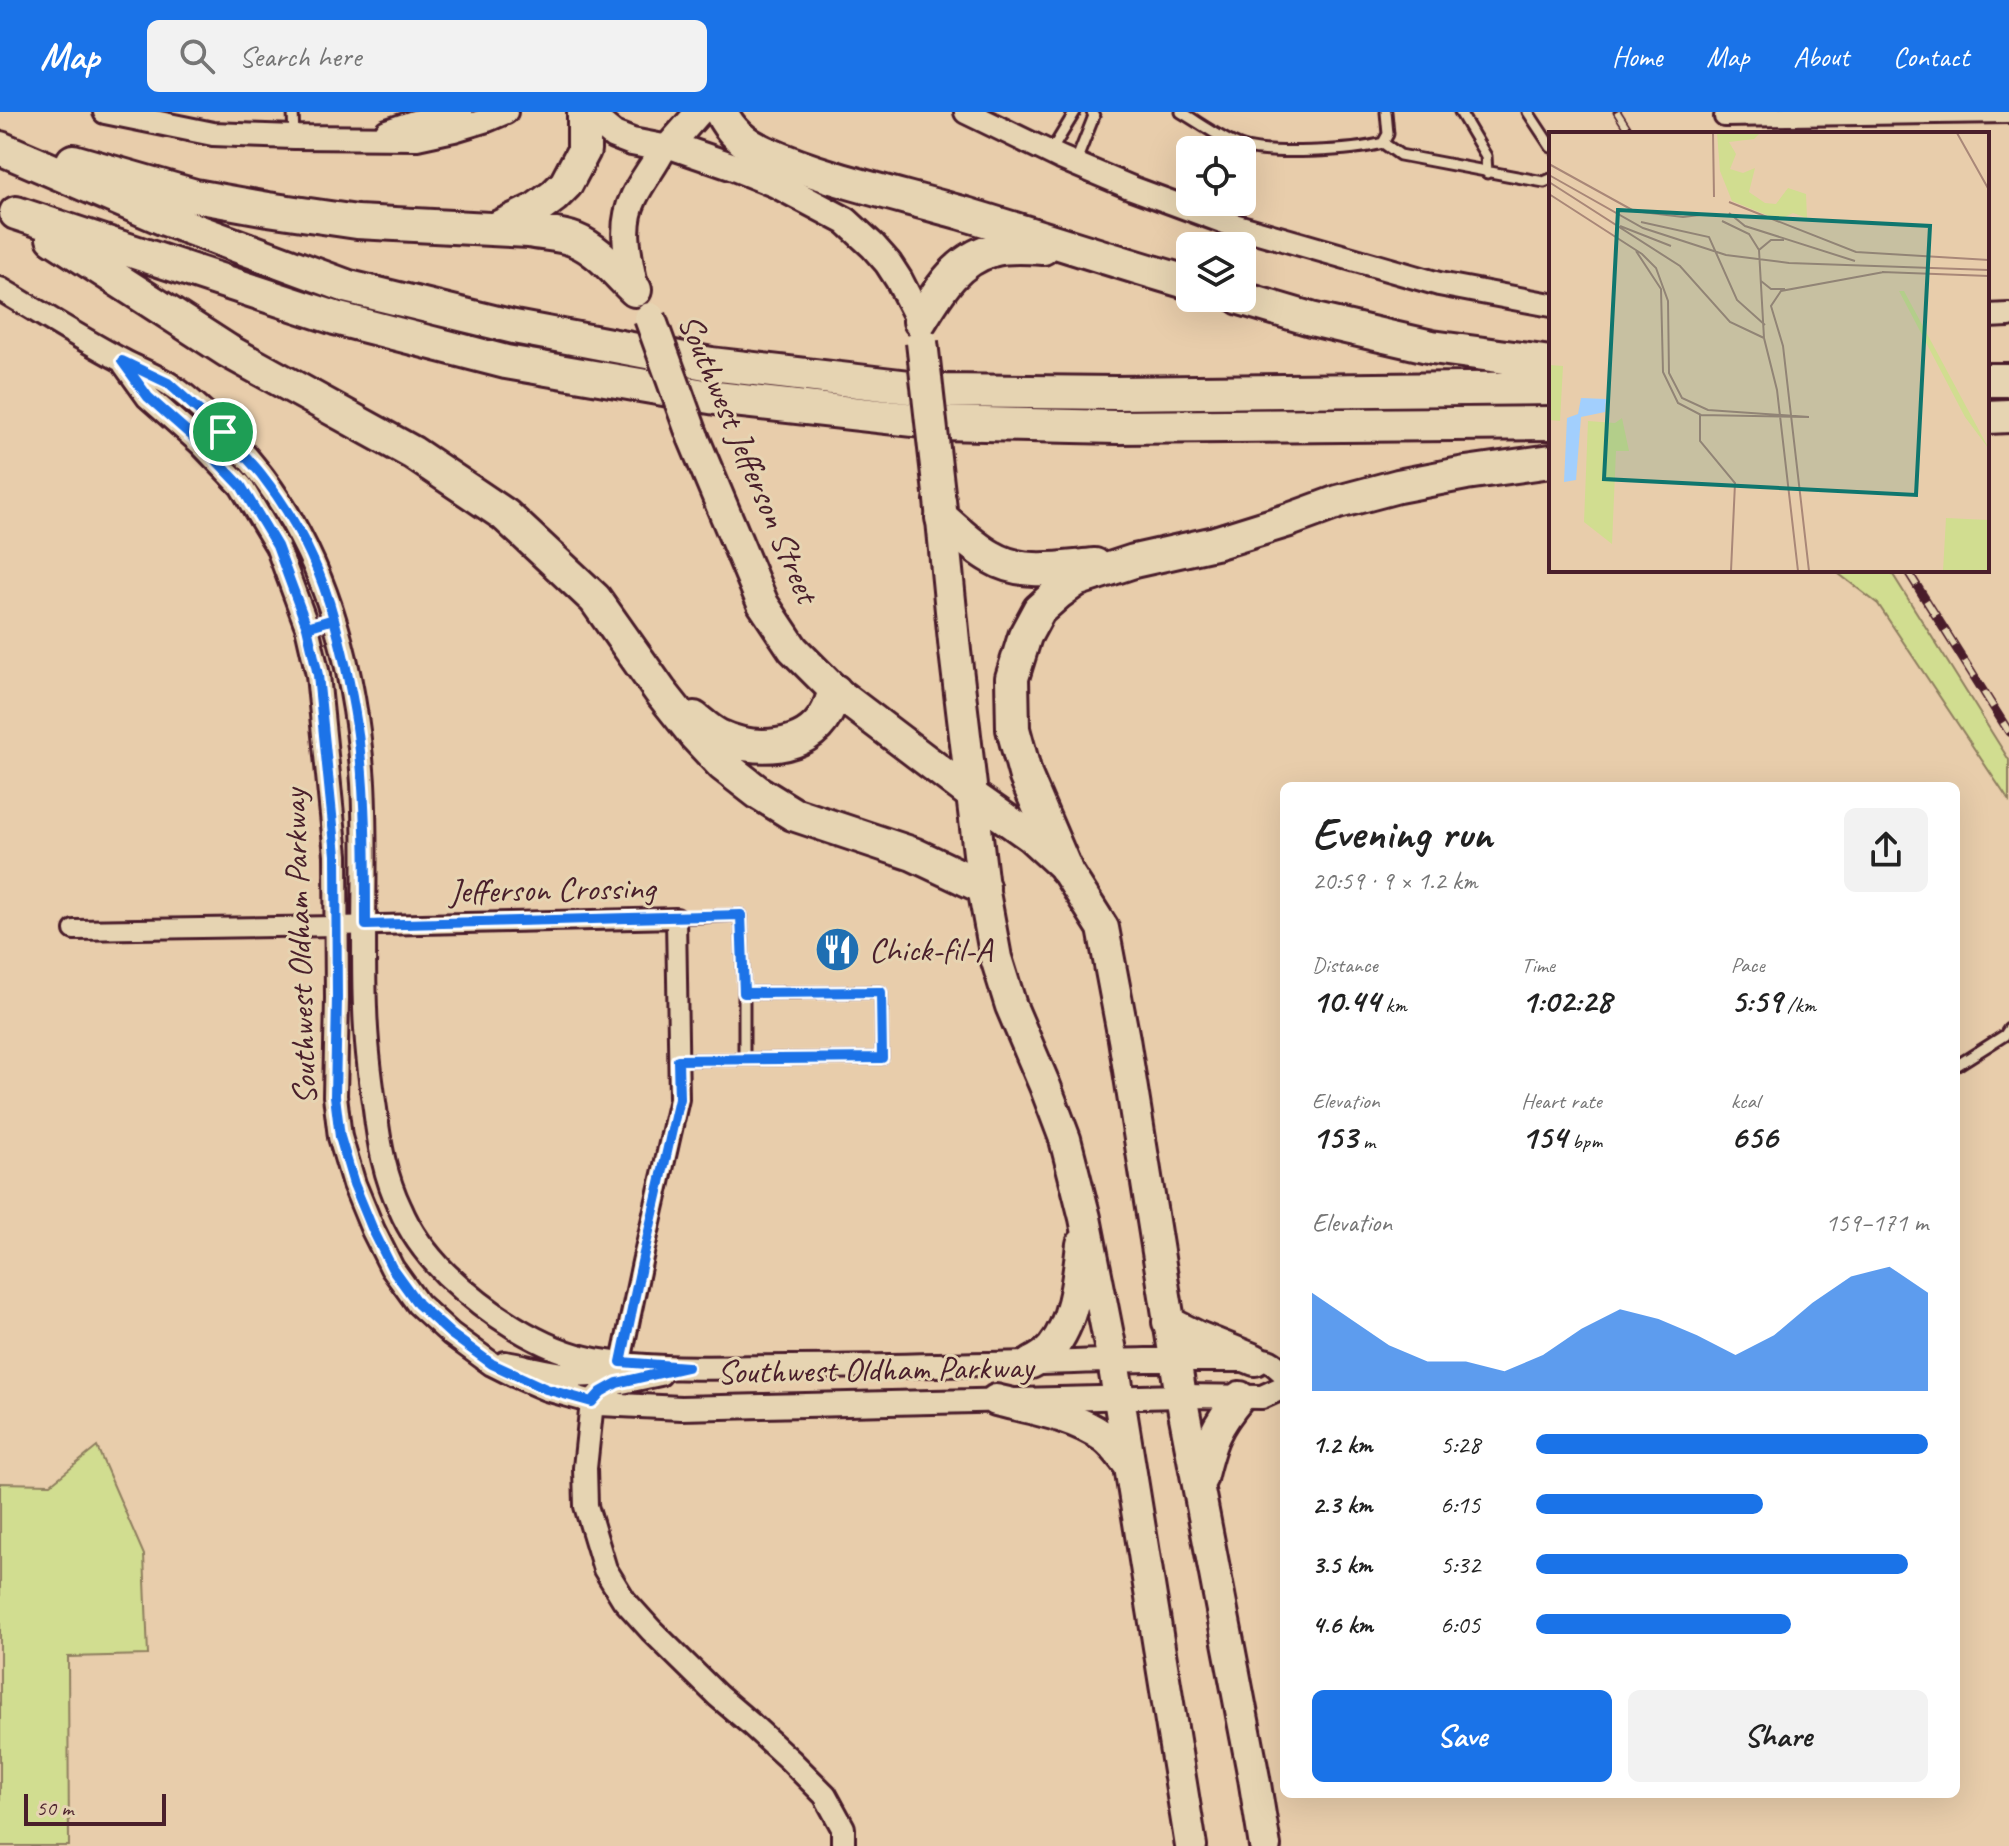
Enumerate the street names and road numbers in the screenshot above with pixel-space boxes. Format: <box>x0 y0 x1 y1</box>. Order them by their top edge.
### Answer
street label: Southwest Jefferson Street <box>669 307 831 612</box>
street label: Southwest Oldham Parkway <box>272 786 326 1106</box>
street label: Jefferson Crossing <box>447 866 658 912</box>
street label: Southwest Oldham Parkway <box>717 1345 1036 1393</box>

